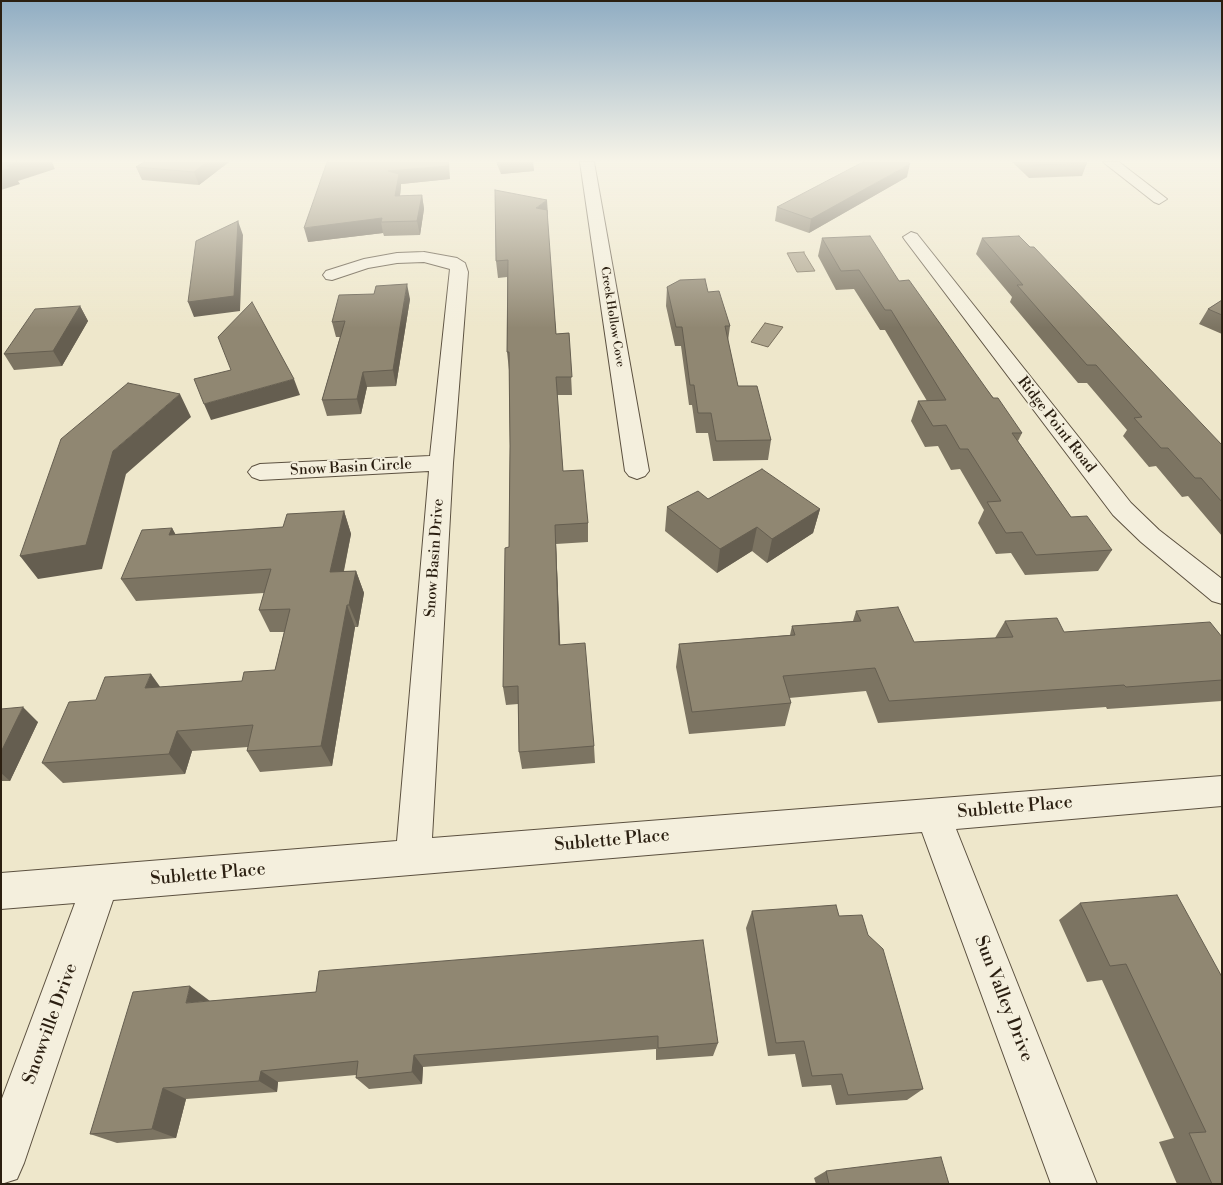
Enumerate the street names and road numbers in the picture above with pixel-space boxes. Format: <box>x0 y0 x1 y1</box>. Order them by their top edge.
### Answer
street label: Creek Hollow Cove <box>597 266 627 368</box>
street label: Ridge Point Road <box>1013 373 1099 477</box>
street label: Snow Basin Circle <box>290 456 412 480</box>
street label: Snow Basin Drive <box>422 498 448 618</box>
street label: Sublette Place <box>956 792 1074 824</box>
street label: Sublette Place <box>553 825 671 857</box>
street label: Sublette Place <box>149 859 267 891</box>
street label: Sun Valley Drive <box>969 933 1037 1065</box>
street label: Snowville Drive <box>19 960 83 1088</box>

